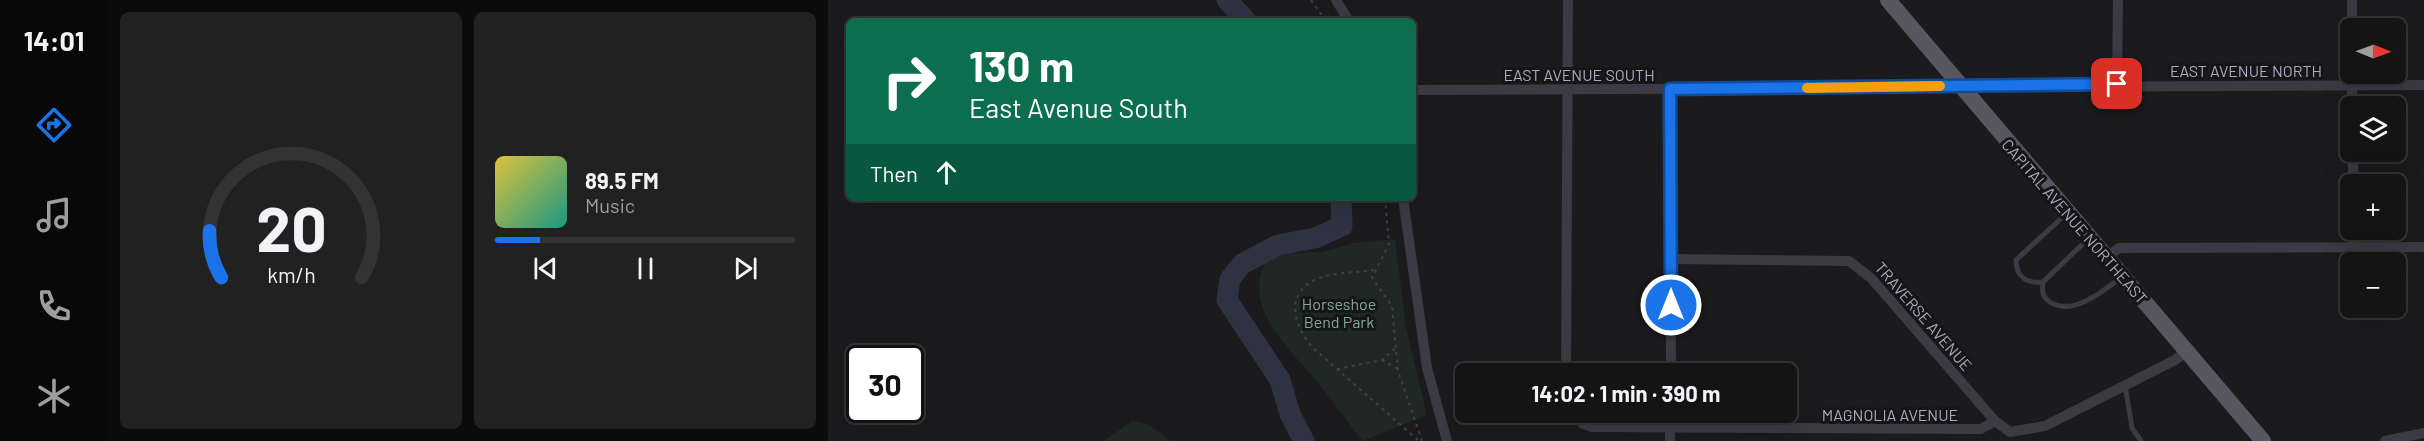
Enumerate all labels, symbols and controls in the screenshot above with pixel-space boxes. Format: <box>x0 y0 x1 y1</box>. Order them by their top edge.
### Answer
north arrow <box>2340 18 2406 84</box>
map controls <box>2340 18 2406 318</box>
text: 14:01 <box>24 24 84 56</box>
text: 130 m <box>969 40 1074 90</box>
icon: right <box>870 42 948 120</box>
pin <box>2091 58 2142 109</box>
street label: EAST AVENUE NORTH <box>2170 61 2322 80</box>
street label: EAST AVENUE SOUTH <box>1503 65 1655 84</box>
icon: arrive <box>2100 67 2133 100</box>
text: East Avenue South <box>969 91 1188 123</box>
button: layers <box>2340 96 2406 162</box>
icon: directions <box>33 104 75 146</box>
street label: CAPITAL AVENUE NORTHEAST <box>1998 135 2152 307</box>
icon: ahead <box>930 156 963 189</box>
text: Then <box>870 160 918 186</box>
text: 89.5 FM <box>585 167 659 193</box>
button: + <box>2340 174 2406 240</box>
text: 20 <box>256 190 326 264</box>
text: Music <box>585 193 635 217</box>
icon: music <box>33 194 75 236</box>
icon: previous <box>529 252 562 285</box>
icon: pause <box>629 252 662 285</box>
icon: next <box>729 252 762 285</box>
button: − <box>2340 252 2406 318</box>
street label: TRAVERSE AVENUE <box>1872 258 1976 374</box>
text: km/h <box>267 262 315 287</box>
position arrow <box>1639 273 1703 337</box>
icon: phone <box>33 285 75 327</box>
park label: Horseshoe Bend Park <box>1302 294 1376 331</box>
speed limit sign: 30 <box>846 345 924 423</box>
icon: climate <box>33 375 75 417</box>
text: 14:02 · 1 min · 390 m <box>1532 380 1720 406</box>
street label: MAGNOLIA AVENUE <box>1822 405 1958 424</box>

